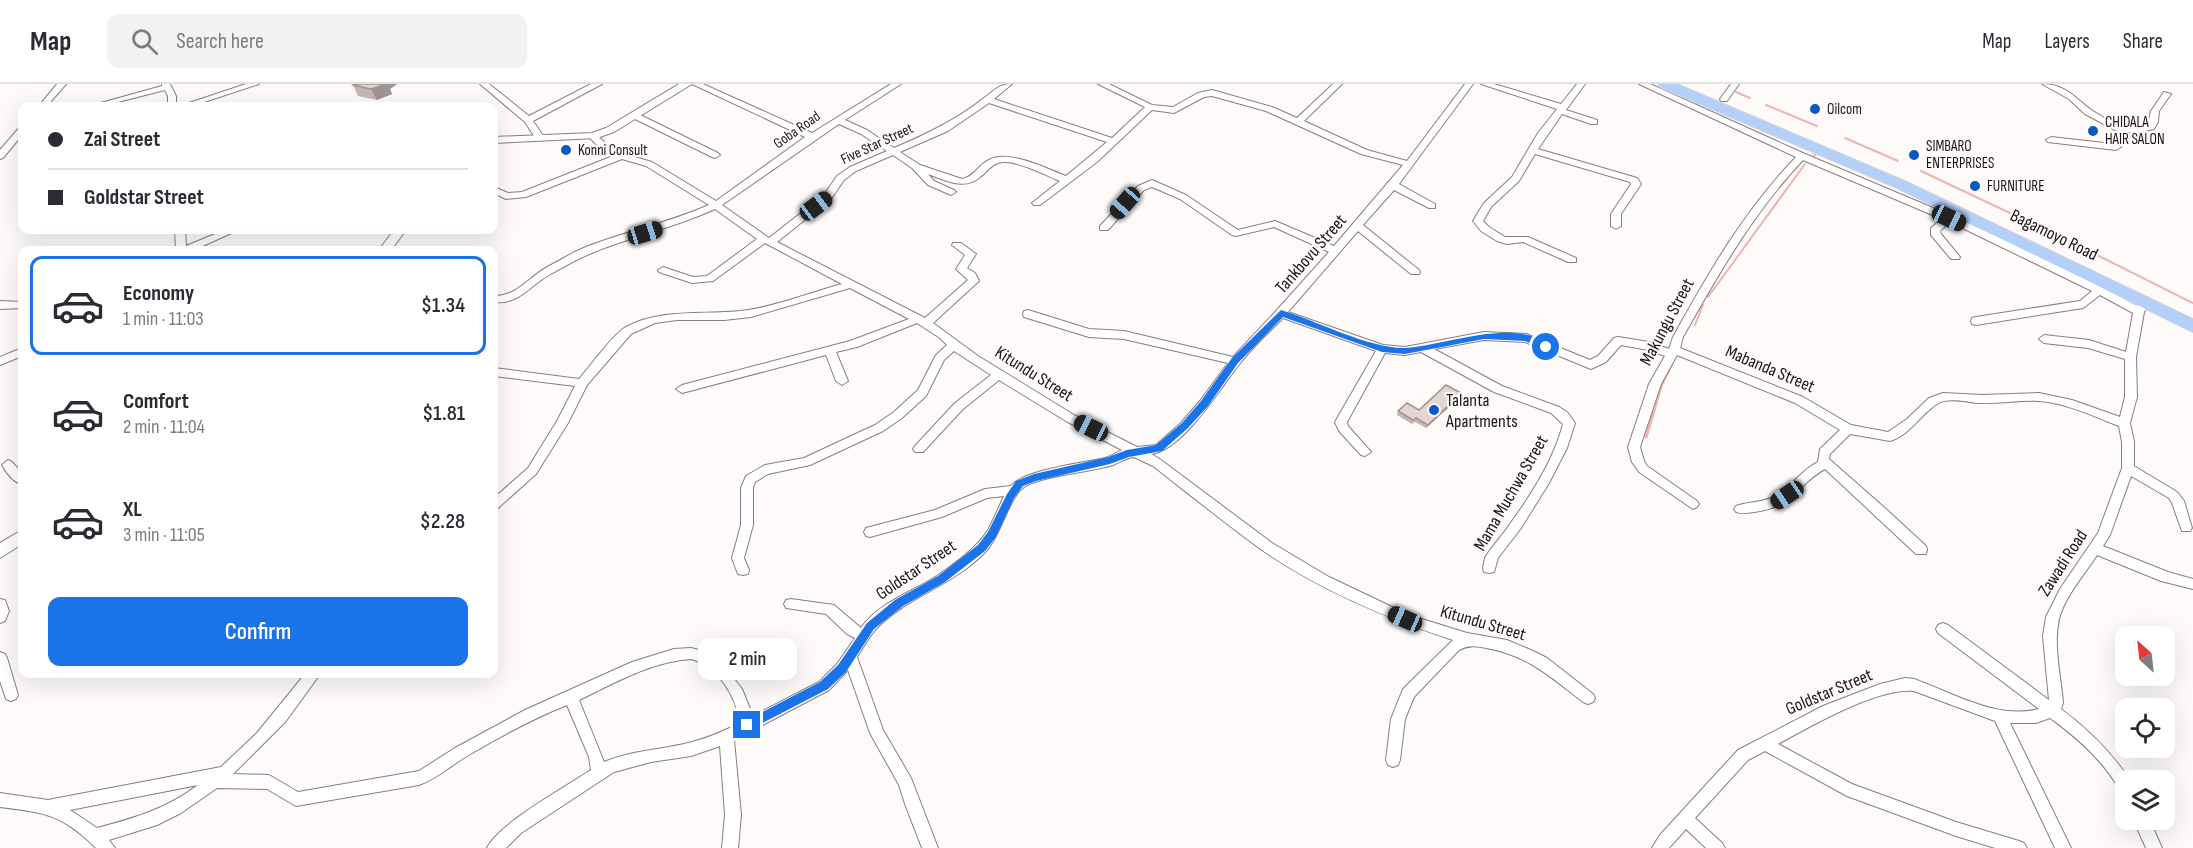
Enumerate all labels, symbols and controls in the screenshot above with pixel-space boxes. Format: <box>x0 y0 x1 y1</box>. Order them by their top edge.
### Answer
search box <box>107 14 527 68</box>
text: Map <box>30 25 71 58</box>
icon: search <box>128 25 161 58</box>
text: Search here <box>176 28 264 55</box>
text: Map <box>1982 29 2011 54</box>
text: Layers <box>2044 29 2090 54</box>
text: Share <box>2123 29 2163 54</box>
place label: Oilcom <box>1827 100 1862 119</box>
marker: Oilcom <box>1808 102 1822 116</box>
street label: Goba Road <box>770 107 824 153</box>
place label: CHIDALA HAIR SALON <box>2105 113 2165 149</box>
street label: Five Star Street <box>838 119 917 169</box>
marker: CHIDALA HAIR SALON <box>2086 124 2100 138</box>
text: Zai Street <box>84 126 160 153</box>
place label: SIMBARO ENTERPRISES <box>1926 137 1994 173</box>
place label: Konni Consult <box>578 141 648 160</box>
marker: Konni Consult <box>559 143 573 157</box>
marker: SIMBARO ENTERPRISES <box>1907 148 1921 162</box>
place label: FURNITURE <box>1987 177 2044 196</box>
marker: FURNITURE <box>1968 179 1982 193</box>
text: Goldstar Street <box>84 184 204 211</box>
car <box>1106 184 1144 222</box>
car <box>796 188 836 224</box>
car <box>1929 202 1969 234</box>
street label: Bagamoyo Road <box>2007 205 2101 265</box>
street label: Tankbovu Street <box>1271 210 1351 298</box>
car <box>625 219 665 247</box>
street label: Makungu Street <box>1635 275 1699 369</box>
icon: car <box>51 279 105 333</box>
text: Economy <box>123 280 194 307</box>
text: $1.34 <box>421 292 465 319</box>
text: 1 min · 11:03 <box>123 307 204 331</box>
route start <box>1532 333 1559 360</box>
street label: Mabanda Street <box>1722 341 1818 397</box>
street label: Kitundu Street <box>991 342 1077 407</box>
icon: car <box>51 387 105 441</box>
text: Comfort <box>123 388 189 415</box>
place label: Talanta Apartments <box>1445 390 1518 432</box>
text: $1.81 <box>422 400 465 427</box>
marker: Talanta Apartments <box>1427 403 1441 417</box>
car <box>1071 412 1111 444</box>
text: 2 min · 11:04 <box>123 415 205 439</box>
street label: Mama Muchwa Street <box>1469 431 1553 554</box>
car <box>1767 477 1807 513</box>
icon: car <box>51 495 105 549</box>
text: XL <box>123 496 142 523</box>
text: $2.28 <box>420 508 465 535</box>
text: 3 min · 11:05 <box>123 523 205 547</box>
street label: Zawadi Road <box>2034 526 2092 600</box>
street label: Goldstar Street <box>872 535 960 604</box>
button: Confirm <box>48 597 468 666</box>
street label: Kitundu Street <box>1438 601 1529 645</box>
car <box>1385 603 1425 635</box>
north arrow <box>2115 626 2175 686</box>
map controls <box>2115 626 2175 830</box>
callout: 2 min <box>698 638 796 680</box>
text: 2 min <box>729 647 766 671</box>
street label: Goldstar Street <box>1782 664 1876 720</box>
button: locate <box>2115 698 2175 758</box>
route end <box>733 711 760 738</box>
button: layers <box>2115 770 2175 830</box>

